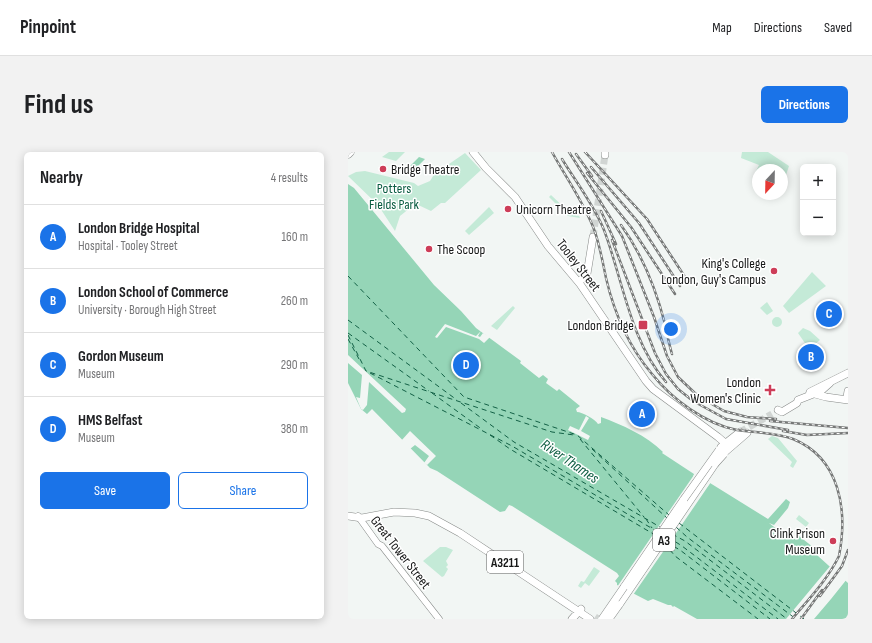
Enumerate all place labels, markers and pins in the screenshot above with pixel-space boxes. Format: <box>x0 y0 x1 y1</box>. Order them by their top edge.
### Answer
place label: Bridge Theatre <box>391 161 459 178</box>
marker: Bridge Theatre <box>378 164 388 174</box>
place label: Unicorn Theatre <box>516 201 591 218</box>
marker: Unicorn Theatre <box>503 204 513 214</box>
place label: The Scoop <box>437 241 486 258</box>
marker: The Scoop <box>424 244 434 254</box>
place label: King's College London, Guy's Campus <box>661 255 766 288</box>
marker: King's College London, Guy's Campus <box>769 266 779 276</box>
pin: C <box>816 299 842 329</box>
place label: London Bridge <box>567 317 634 334</box>
marker: London Bridge <box>637 319 649 331</box>
pin: B <box>798 342 824 372</box>
pin: D <box>453 350 479 380</box>
place label: London Women's Clinic <box>690 374 761 407</box>
marker: London Women's Clinic <box>764 384 776 396</box>
pin: A <box>629 399 655 429</box>
place label: Clink Prison Museum <box>770 525 825 558</box>
marker: Clink Prison Museum <box>828 536 838 546</box>

